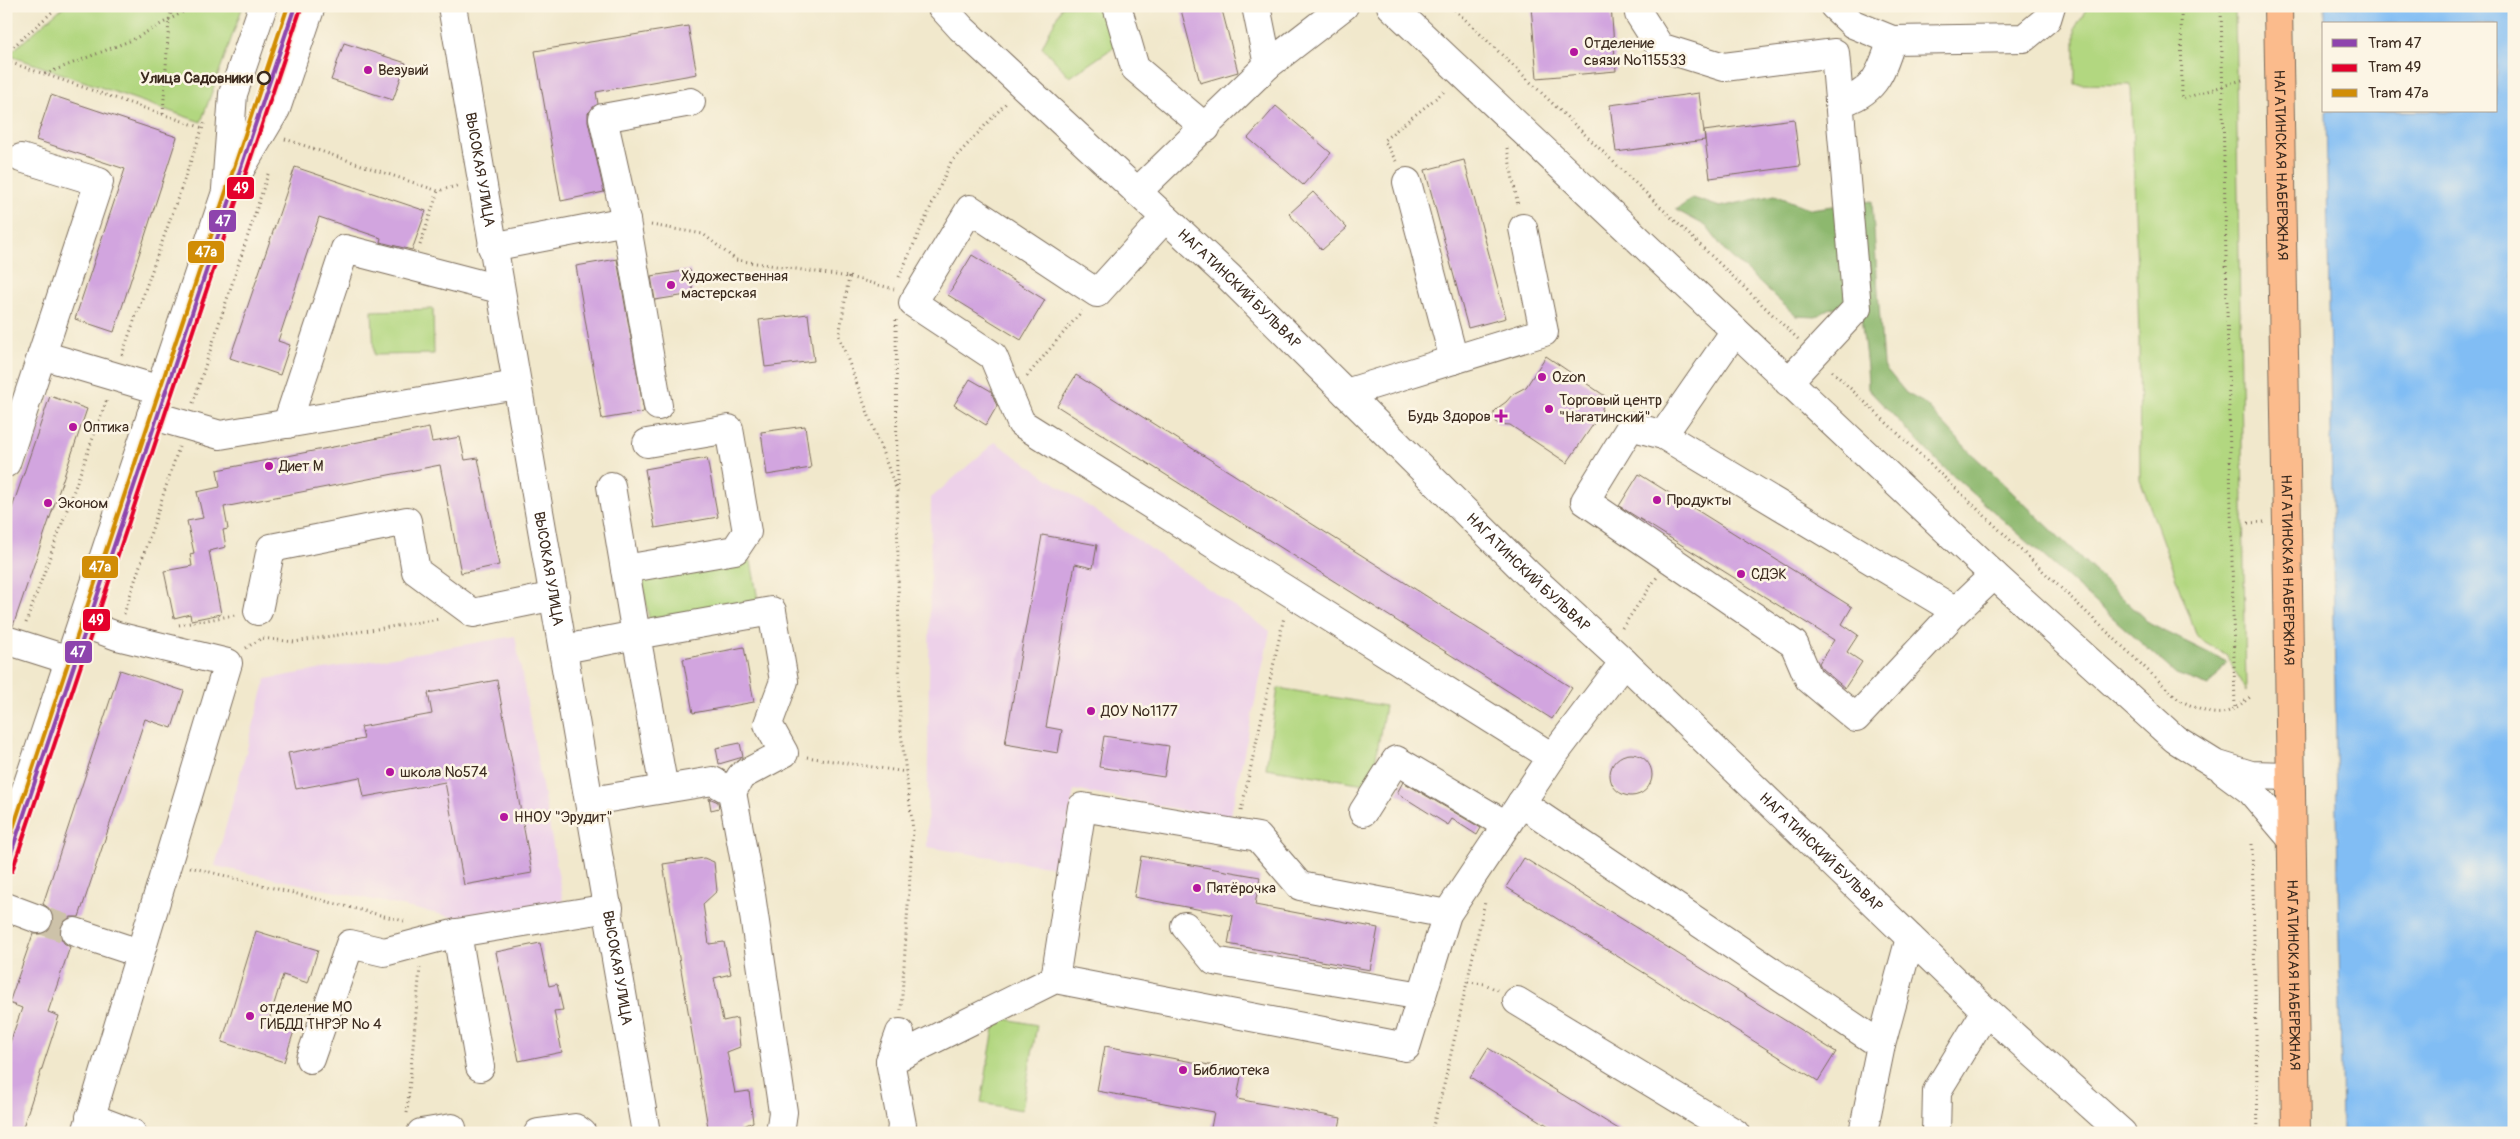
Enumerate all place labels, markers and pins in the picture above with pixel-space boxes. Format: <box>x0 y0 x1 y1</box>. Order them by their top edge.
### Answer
place label: Отделение связи №115533 <box>1584 34 1686 70</box>
marker: Отделение связи №115533 <box>1568 46 1580 58</box>
place label: Везувий <box>378 61 429 80</box>
marker: Везувий <box>362 64 374 76</box>
place label: Улица Садовники <box>141 69 253 88</box>
marker: Улица Садовники <box>257 71 271 85</box>
place label: Художественная мастерская <box>681 267 788 303</box>
marker: Художественная мастерская <box>665 279 677 291</box>
place label: Ozon <box>1552 368 1586 387</box>
marker: Ozon <box>1536 371 1548 383</box>
place label: Торговый центр "Нагатинский" <box>1559 391 1662 427</box>
marker: Торговый центр "Нагатинский" <box>1543 403 1555 415</box>
place label: Будь Здоров <box>1408 407 1491 426</box>
marker: Будь Здоров <box>1495 410 1507 422</box>
place label: Оптика <box>83 418 129 437</box>
marker: Оптика <box>67 421 79 433</box>
place label: Диет М <box>278 457 324 476</box>
marker: Диет М <box>263 460 275 472</box>
place label: Продукты <box>1667 491 1731 510</box>
place label: Эконом <box>58 494 108 513</box>
marker: Продукты <box>1651 494 1663 506</box>
marker: Эконом <box>42 497 54 509</box>
place label: СДЭК <box>1751 565 1787 584</box>
marker: СДЭК <box>1735 568 1747 580</box>
place label: ДОУ №1177 <box>1100 702 1178 721</box>
marker: ДОУ №1177 <box>1085 705 1097 717</box>
place label: школа №574 <box>400 763 488 782</box>
marker: школа №574 <box>384 766 396 778</box>
place label: ННОУ "Эрудит" <box>514 808 613 827</box>
marker: ННОУ "Эрудит" <box>498 811 510 823</box>
place label: Пятёрочка <box>1207 879 1276 898</box>
marker: Пятёрочка <box>1191 882 1203 894</box>
place label: отделение МО ГИБДД ТНРЭР № 4 <box>260 998 382 1034</box>
marker: отделение МО ГИБДД ТНРЭР № 4 <box>244 1010 256 1022</box>
place label: Библиотека <box>1193 1061 1270 1080</box>
marker: Библиотека <box>1177 1064 1189 1076</box>

